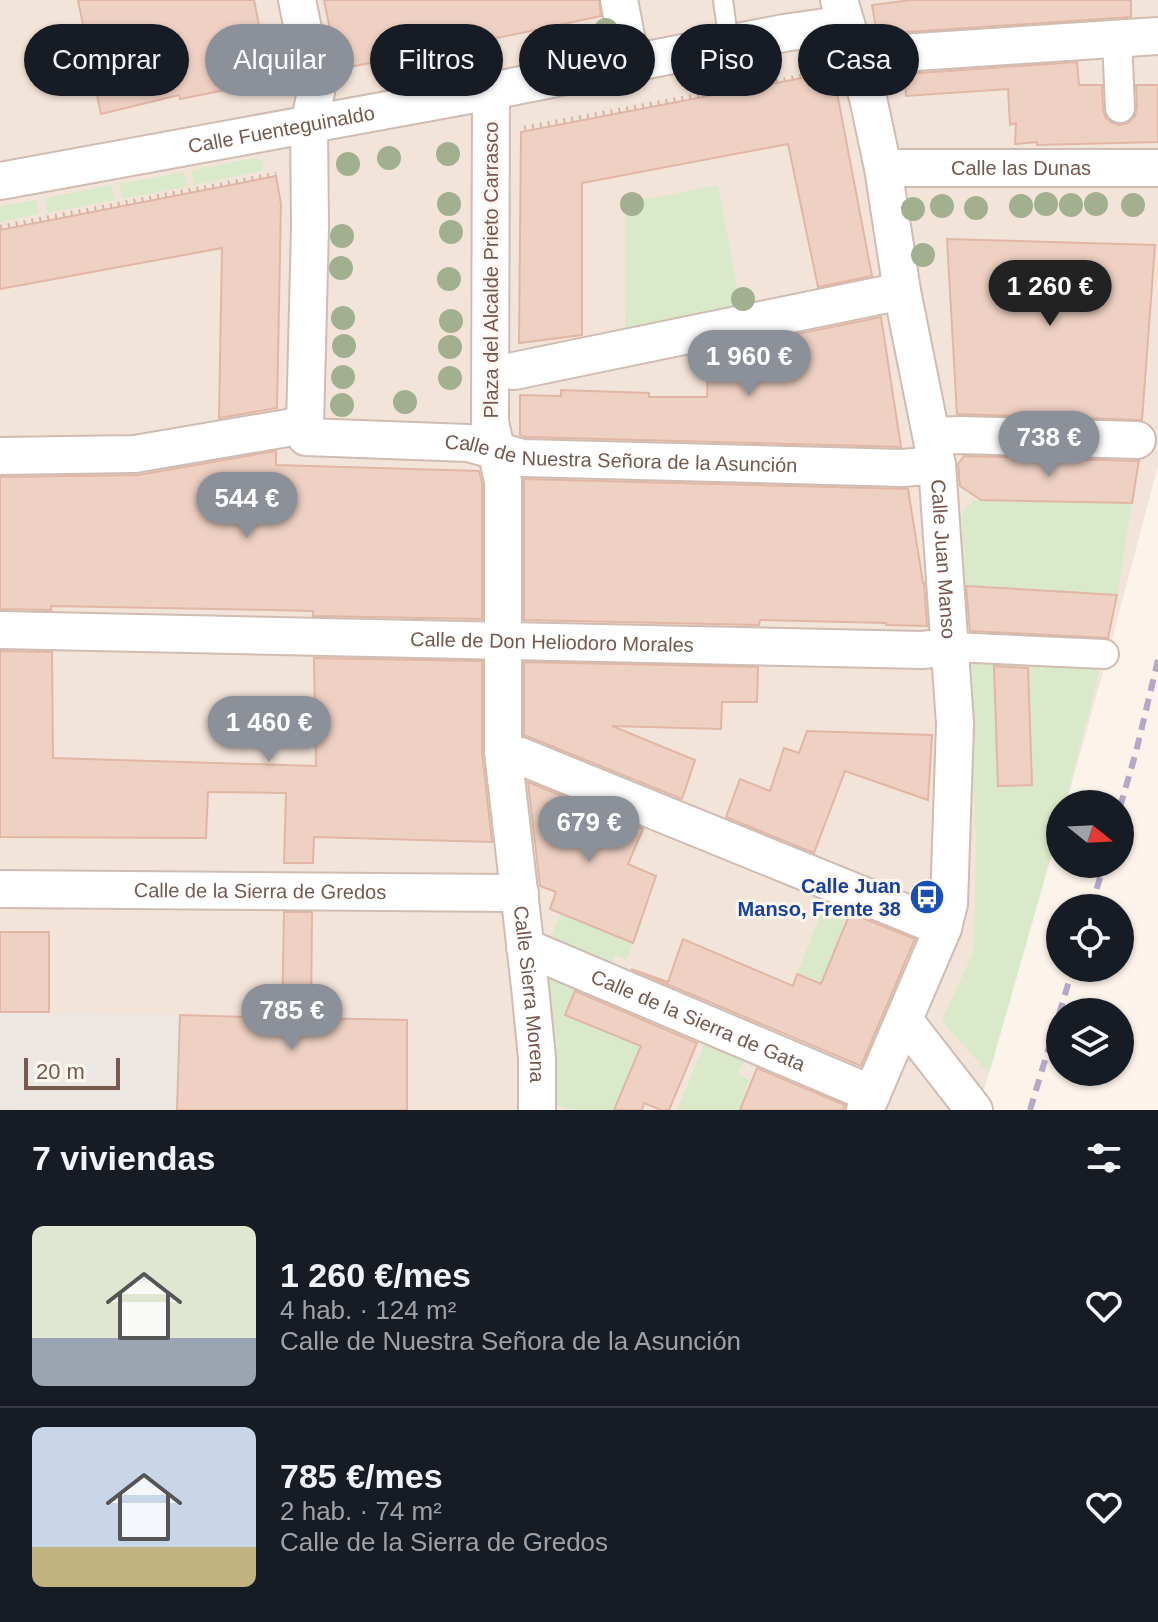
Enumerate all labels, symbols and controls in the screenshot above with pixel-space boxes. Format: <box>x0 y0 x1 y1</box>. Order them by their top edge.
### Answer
chip: Comprar <box>24 24 189 96</box>
chip: Alquilar <box>205 24 354 96</box>
chip: Filtros <box>370 24 503 96</box>
chip: Nuevo <box>519 24 655 96</box>
chip: Piso <box>671 24 782 96</box>
chip: Casa <box>798 24 919 96</box>
street label: Calle Fuenteguinaldo <box>186 102 376 157</box>
street label: Plaza del Alcalde Prieto Carrasco <box>480 122 502 418</box>
street label: Calle las Dunas <box>951 157 1091 179</box>
pin: 1 260 € <box>976 260 1124 328</box>
text: 1 260 € <box>1007 271 1093 301</box>
pin: 1 960 € <box>675 330 823 398</box>
text: 1 960 € <box>706 341 792 371</box>
pin: 738 € <box>993 411 1105 479</box>
text: 738 € <box>1016 422 1082 452</box>
street label: Calle de Nuestra Señora de la Asunción <box>444 431 798 476</box>
pin: 544 € <box>191 472 303 540</box>
street label: Calle Juan Manso <box>927 478 960 640</box>
text: 544 € <box>214 483 280 513</box>
street label: Calle de Don Heliodoro Morales <box>410 628 694 656</box>
pin: 1 460 € <box>195 696 343 764</box>
text: 1 460 € <box>226 707 312 737</box>
north arrow <box>1046 790 1134 878</box>
map controls <box>1046 790 1134 1086</box>
pin: 679 € <box>533 796 645 864</box>
text: 679 € <box>556 807 622 837</box>
place label: Calle Juan Manso, Frente 38 <box>738 875 901 920</box>
bus stop icon: Calle Juan Manso, Frente 38 <box>908 878 946 916</box>
street label: Calle de la Sierra de Gredos <box>134 879 386 903</box>
button: locate <box>1046 894 1134 982</box>
street label: Calle Sierra Morena <box>510 904 548 1084</box>
street label: Calle de la Sierra de Gata <box>588 965 809 1076</box>
pin: 785 € <box>236 984 348 1052</box>
text: 785 € <box>259 995 325 1025</box>
button: layers <box>1046 998 1134 1086</box>
scale bar <box>24 1054 120 1090</box>
text: 20 m <box>36 1059 85 1084</box>
icon: filters <box>1082 1136 1126 1180</box>
text: 7 viviendas <box>32 1139 215 1177</box>
text: 1 260 €/mes <box>280 1256 471 1294</box>
icon: home <box>96 1258 192 1354</box>
icon: heart <box>1082 1284 1126 1328</box>
text: 4 hab. · 124 m² <box>280 1295 456 1325</box>
text: Calle de Nuestra Señora de la Asunción <box>280 1326 741 1356</box>
text: 785 €/mes <box>280 1457 443 1495</box>
icon: home <box>96 1459 192 1555</box>
icon: heart <box>1082 1485 1126 1529</box>
text: 2 hab. · 74 m² <box>280 1496 442 1526</box>
text: Calle de la Sierra de Gredos <box>280 1527 608 1557</box>

